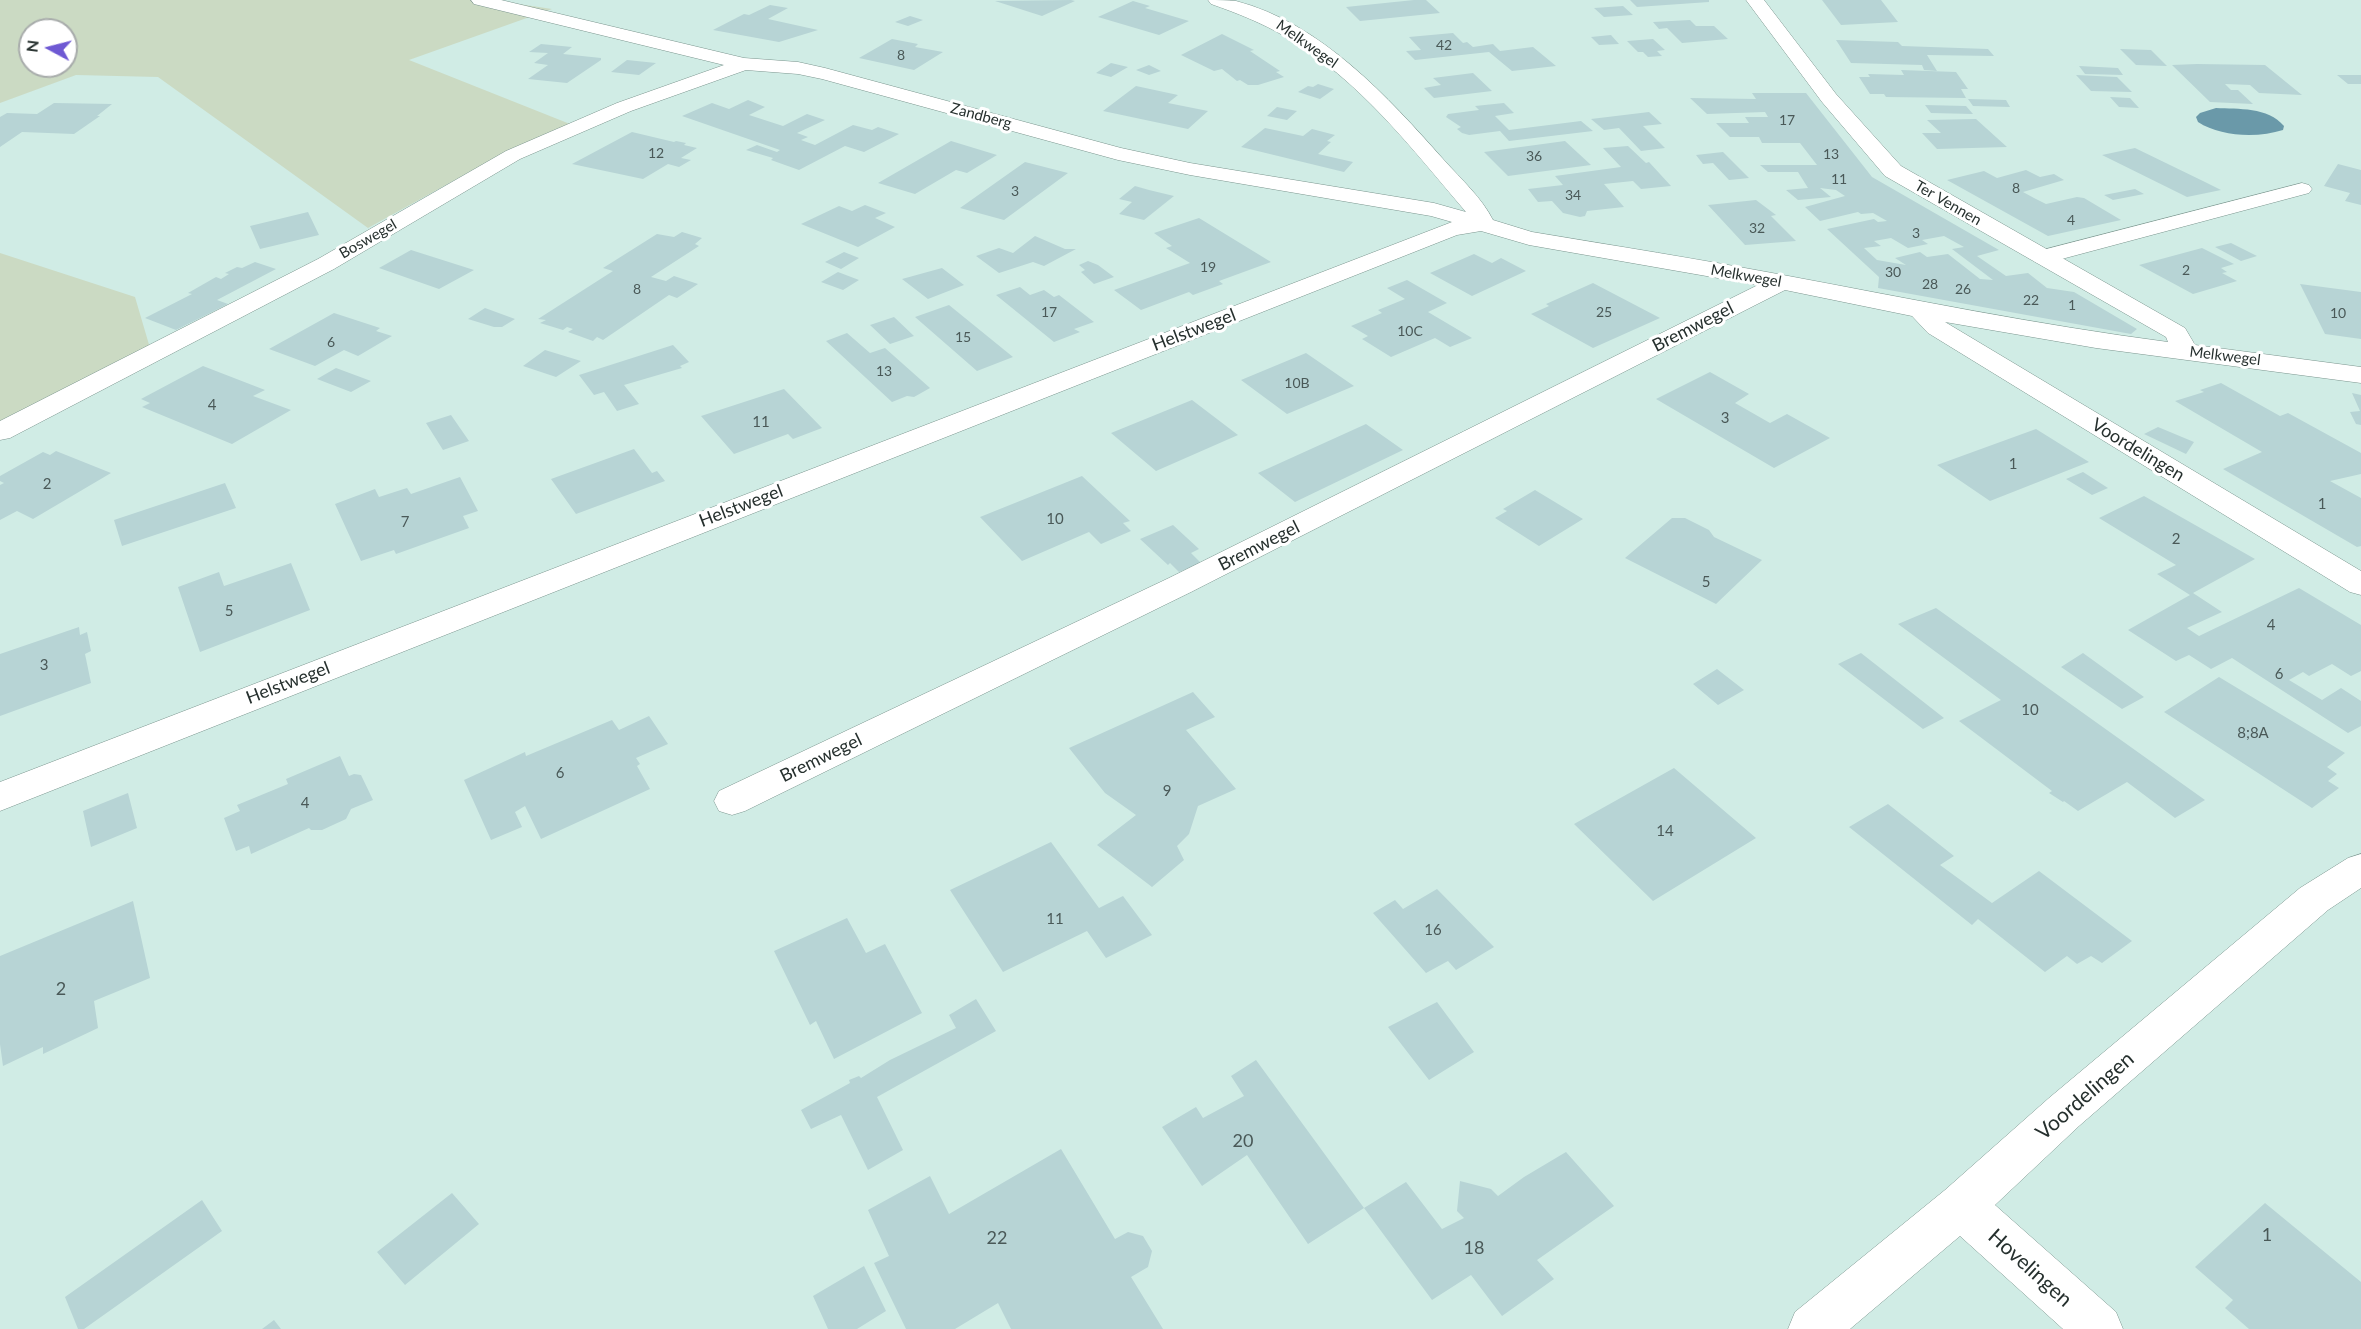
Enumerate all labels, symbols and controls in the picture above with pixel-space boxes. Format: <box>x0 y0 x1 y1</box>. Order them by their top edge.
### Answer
street label: Melkwegel <box>1273 16 1341 72</box>
north arrow <box>18 18 78 78</box>
house number: 42 <box>1436 37 1452 53</box>
text: N <box>21 39 42 53</box>
house number: 8 <box>897 47 905 63</box>
street label: Zandberg <box>948 99 1014 133</box>
house number: 17 <box>1779 112 1795 128</box>
house number: 12 <box>648 145 664 161</box>
house number: 13 <box>1823 146 1839 162</box>
house number: 36 <box>1526 148 1542 164</box>
house number: 11 <box>1831 171 1847 187</box>
street label: Ter Vennen <box>1911 177 1985 229</box>
house number: 8 <box>2012 180 2020 196</box>
house number: 3 <box>1011 183 1019 199</box>
house number: 34 <box>1565 187 1581 203</box>
house number: 4 <box>2067 212 2075 228</box>
street label: Boswegel <box>336 215 400 263</box>
house number: 32 <box>1749 220 1765 236</box>
house number: 3 <box>1912 225 1920 241</box>
house number: 19 <box>1200 259 1216 275</box>
street label: Melkwegel <box>1709 261 1783 291</box>
house number: 2 <box>2182 262 2190 278</box>
house number: 30 <box>1885 264 1901 280</box>
house number: 28 <box>1922 276 1938 292</box>
house number: 8 <box>633 281 641 297</box>
house number: 26 <box>1955 281 1971 297</box>
house number: 22 <box>2023 292 2039 308</box>
street label: Bremwegel <box>1649 297 1737 357</box>
house number: 1 <box>2068 297 2076 313</box>
house number: 17 <box>1041 304 1057 320</box>
street label: Helstwegel <box>1149 304 1239 356</box>
house number: 25 <box>1596 304 1612 320</box>
house number: 10 <box>2330 305 2346 321</box>
house number: 10C <box>1397 323 1423 339</box>
house number: 15 <box>955 329 971 345</box>
house number: 6 <box>327 334 335 350</box>
street label: Melkwegel <box>2188 343 2262 369</box>
house number: 13 <box>876 363 892 379</box>
house number: 10B <box>1284 375 1310 391</box>
house number: 4 <box>208 396 216 414</box>
house number: 3 <box>1721 409 1729 427</box>
house number: 11 <box>752 413 770 431</box>
street label: Voordelingen <box>2088 414 2188 486</box>
house number: 1 <box>2009 455 2017 473</box>
house number: 2 <box>43 475 51 493</box>
street label: Helstwegel <box>696 480 786 532</box>
house number: 1 <box>2318 495 2326 513</box>
house number: 10 <box>1046 510 1064 528</box>
house number: 7 <box>401 513 409 531</box>
street label: Bremwegel <box>1215 516 1303 576</box>
house number: 2 <box>2172 530 2180 548</box>
house number: 5 <box>1702 573 1710 591</box>
house number: 5 <box>225 602 233 620</box>
house number: 4 <box>2267 616 2275 634</box>
house number: 3 <box>40 656 48 674</box>
street label: Helstwegel <box>243 657 333 709</box>
house number: 6 <box>2275 665 2283 683</box>
house number: 10 <box>2021 701 2039 719</box>
house number: 8;8A <box>2237 724 2269 742</box>
street label: Bremwegel <box>777 729 865 787</box>
house number: 6 <box>556 764 564 782</box>
house number: 9 <box>1163 782 1171 800</box>
house number: 4 <box>301 794 309 812</box>
house number: 14 <box>1656 822 1674 840</box>
house number: 11 <box>1046 910 1064 928</box>
house number: 16 <box>1424 921 1442 939</box>
house number: 2 <box>56 978 66 1000</box>
street label: Voordelingen <box>2031 1047 2139 1145</box>
house number: 20 <box>1233 1130 1253 1152</box>
street label: Hovelingen <box>1983 1224 2077 1312</box>
house number: 1 <box>2262 1224 2272 1246</box>
house number: 22 <box>987 1227 1007 1249</box>
house number: 18 <box>1464 1237 1484 1259</box>

